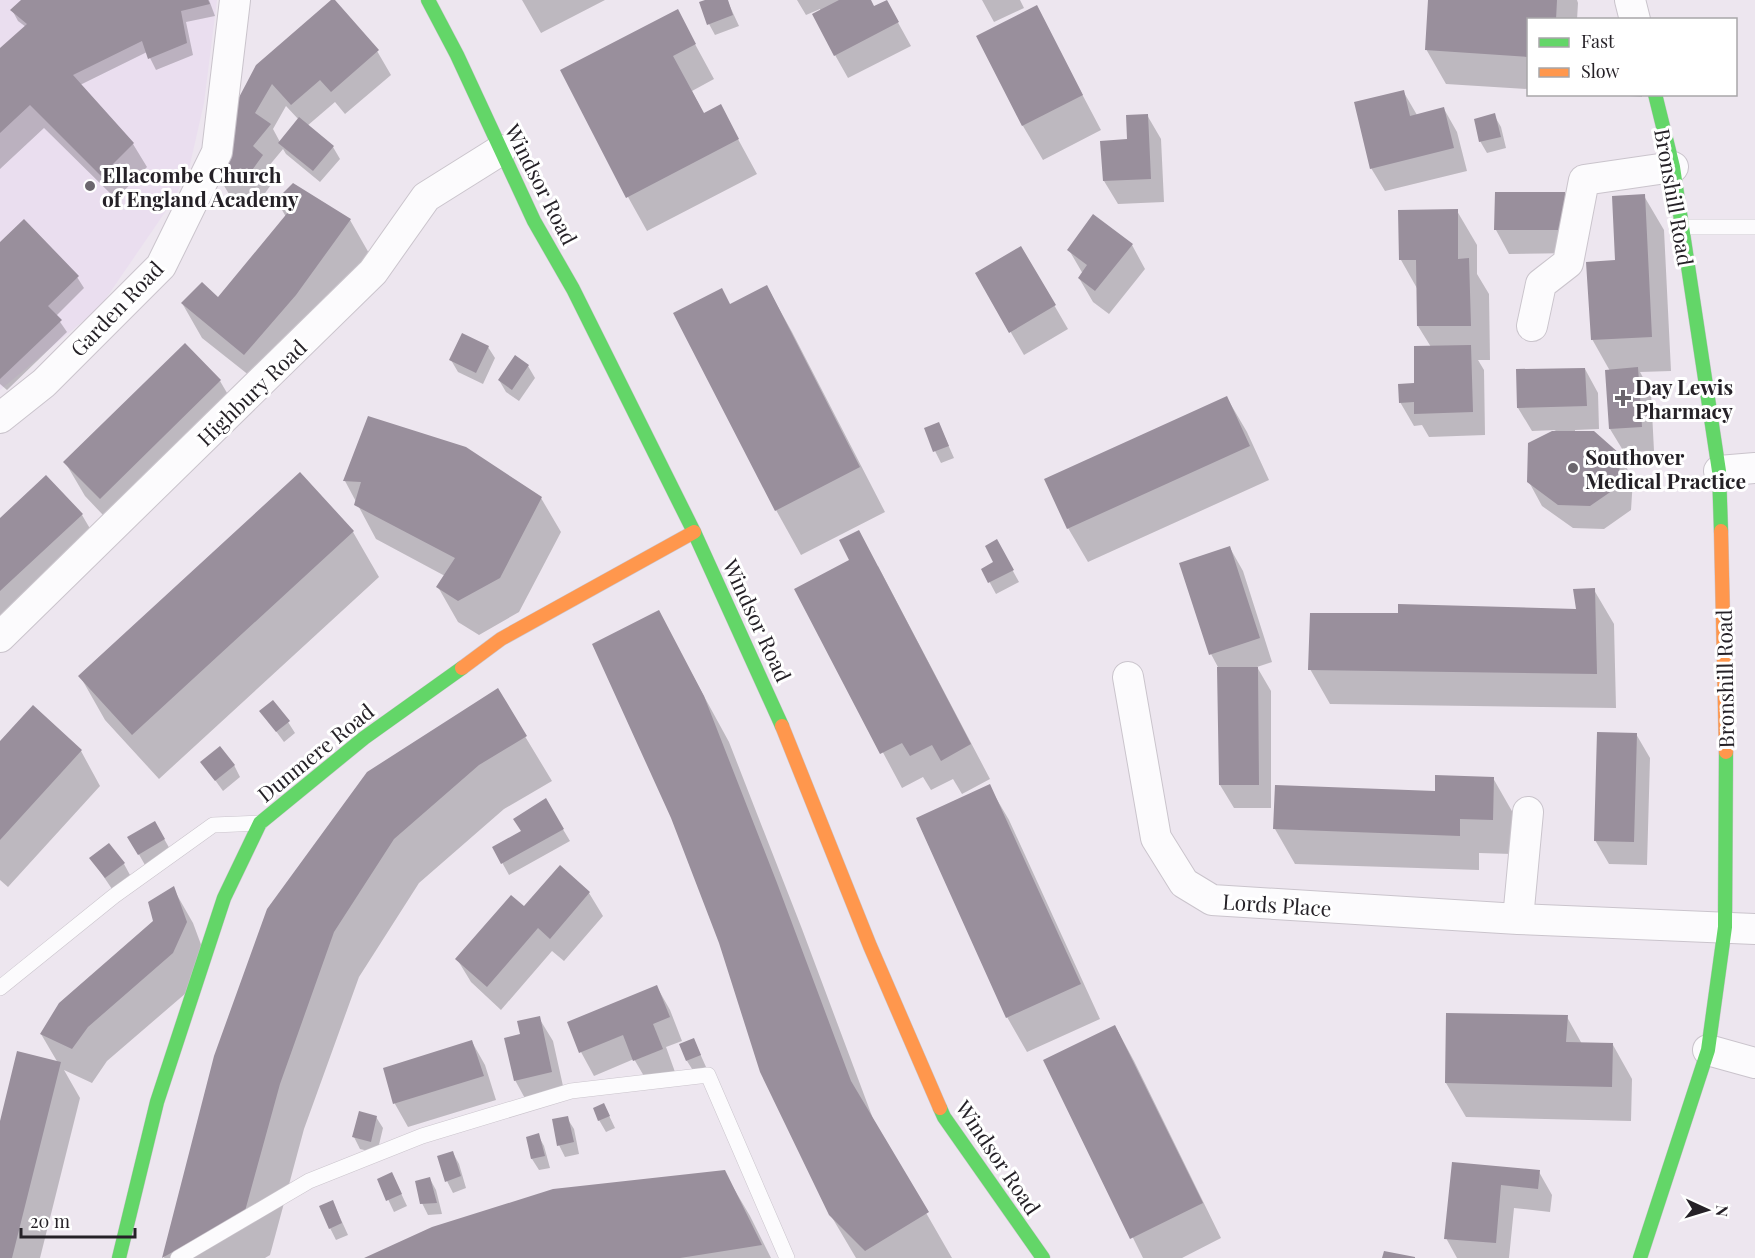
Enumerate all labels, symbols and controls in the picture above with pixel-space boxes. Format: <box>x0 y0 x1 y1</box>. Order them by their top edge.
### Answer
legend <box>1527 18 1737 96</box>
text: Fast <box>1581 29 1615 53</box>
text: Slow <box>1581 59 1619 83</box>
street label: Windsor Road <box>499 118 584 249</box>
street label: Bronshill Road <box>1649 126 1701 268</box>
place label: Ellacombe Church of England Academy <box>102 160 299 212</box>
marker: Ellacombe Church of England Academy <box>83 179 97 193</box>
street label: Garden Road <box>63 254 169 362</box>
street label: Highbury Road <box>190 333 312 451</box>
place label: Day Lewis Pharmacy <box>1635 372 1733 424</box>
marker: Day Lewis Pharmacy <box>1616 391 1630 405</box>
place label: Southover Medical Practice <box>1585 442 1746 494</box>
marker: Southover Medical Practice <box>1566 461 1580 475</box>
street label: Windsor Road <box>717 553 799 686</box>
street label: Bronshill Road <box>1709 609 1739 749</box>
street label: Dunmere Road <box>251 697 379 807</box>
street label: Lords Place <box>1222 886 1332 922</box>
street label: Windsor Road <box>950 1094 1048 1220</box>
north arrow <box>1677 1180 1737 1240</box>
scale bar <box>21 1201 135 1239</box>
text: N <box>1712 1205 1733 1218</box>
text: 20 m <box>30 1209 70 1233</box>

